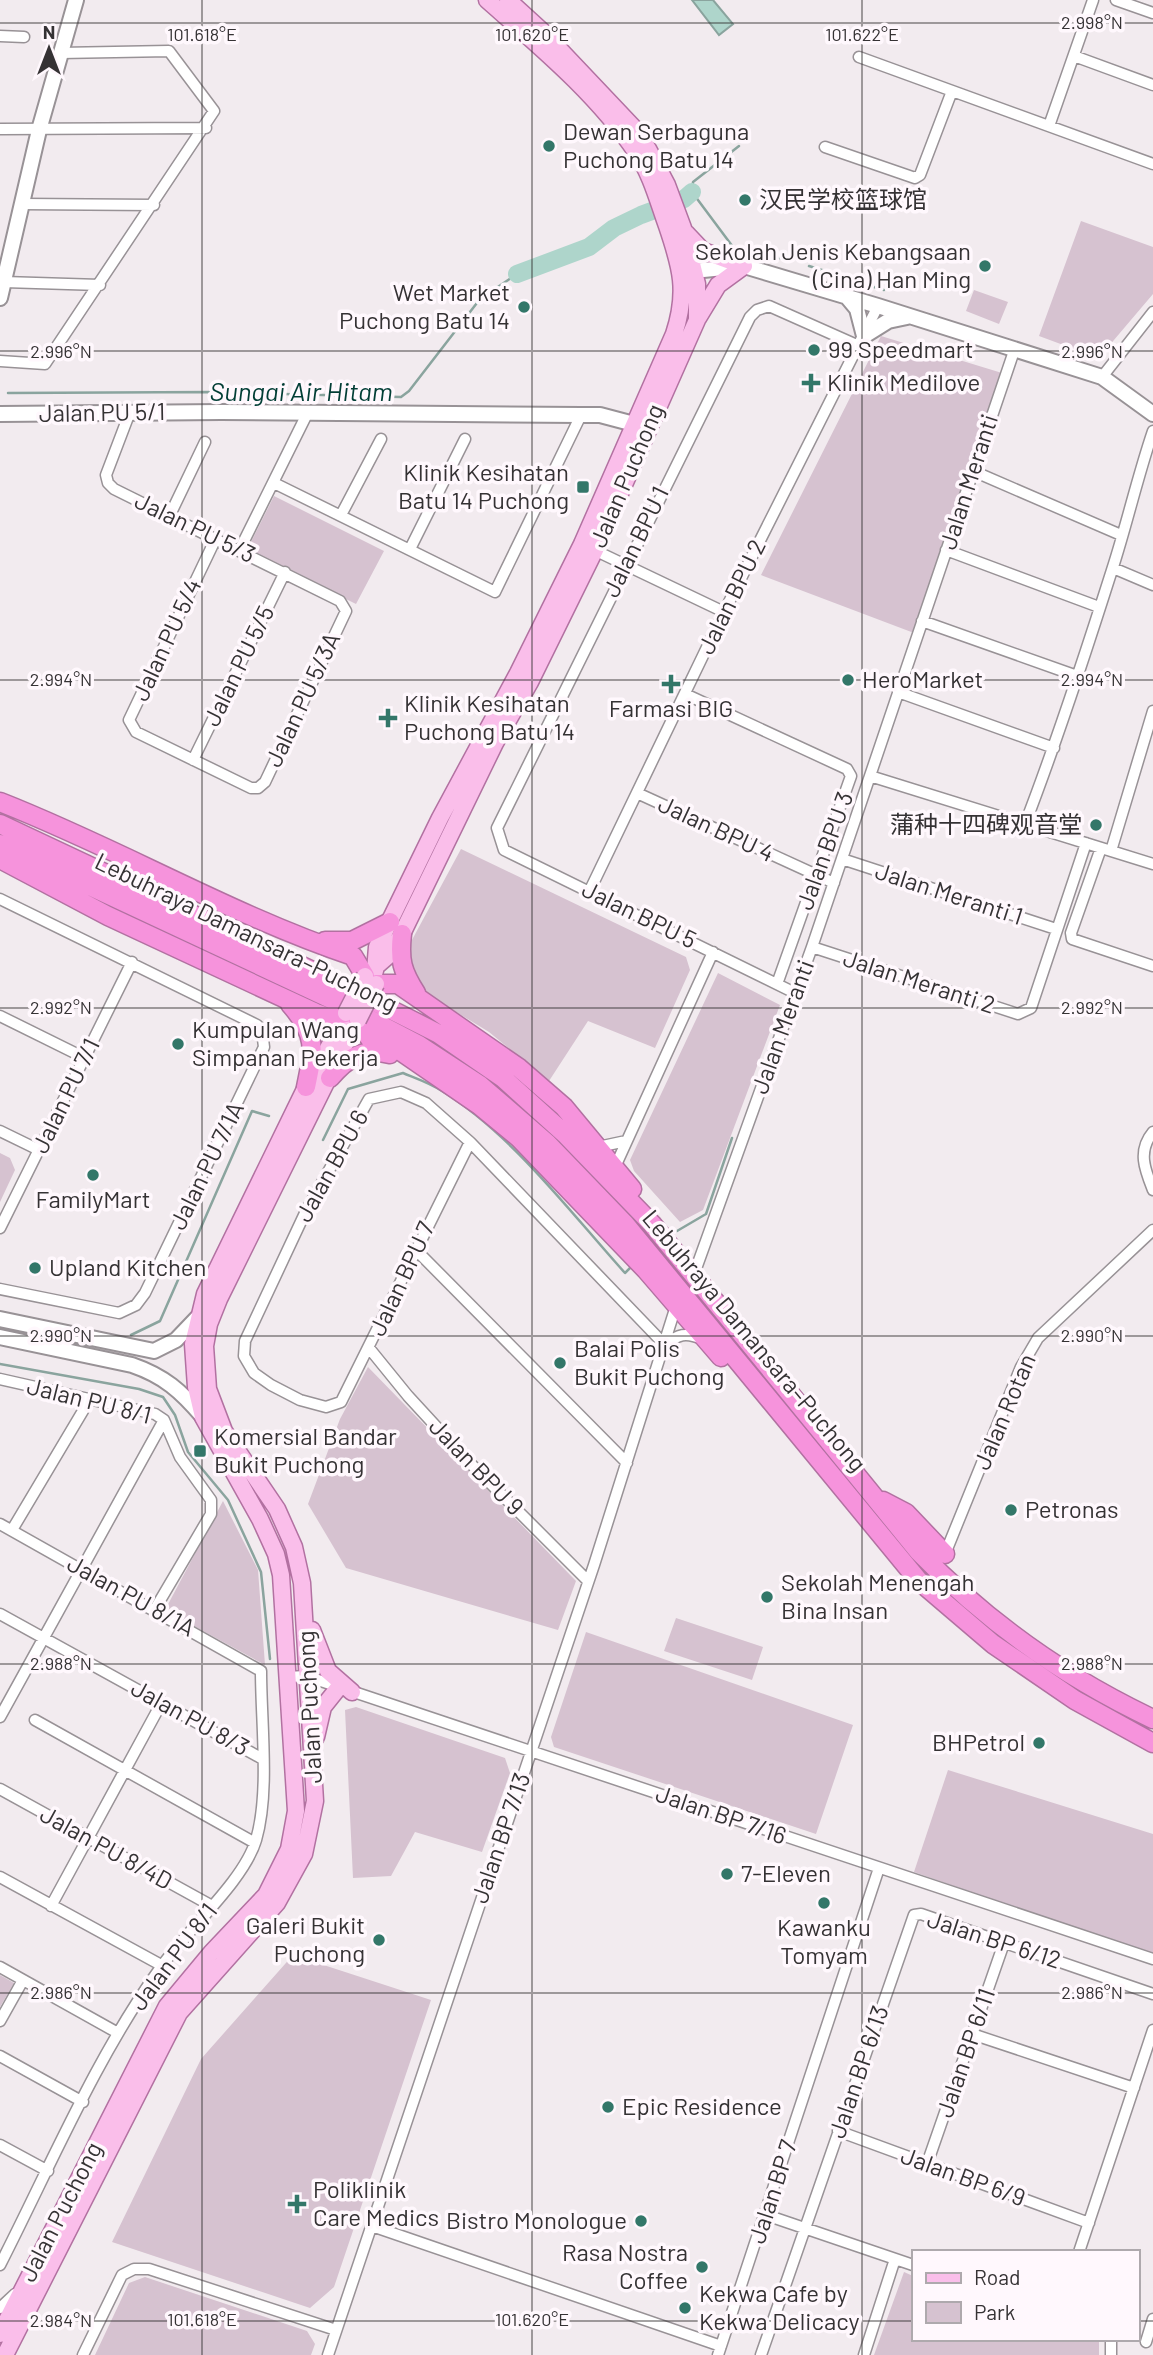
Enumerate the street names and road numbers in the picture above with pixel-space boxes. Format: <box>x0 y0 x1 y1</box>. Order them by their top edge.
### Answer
street label: Jalan PU 5/1 <box>38 396 165 427</box>
street label: Jalan Puchong <box>582 399 669 551</box>
street label: Jalan Meranti <box>932 410 1003 553</box>
street label: Jalan BPU 1 <box>595 481 674 601</box>
street label: Jalan PU 5/3 <box>131 485 261 568</box>
street label: Jalan BPU 2 <box>690 534 771 658</box>
street label: Jalan PU 5/4 <box>125 574 207 705</box>
street label: Jalan PU 5/5 <box>196 600 279 730</box>
street label: Jalan PU 5/3A <box>258 628 345 771</box>
street label: Jalan BPU 3 <box>789 787 858 914</box>
street label: Jalan BPU 4 <box>654 788 779 867</box>
street label: Lebuhraya Damansara–Puchong <box>91 846 403 1018</box>
street label: Jalan Meranti 1 <box>872 855 1027 930</box>
street label: Jalan BPU 5 <box>578 874 702 954</box>
street label: Jalan Meranti 2 <box>840 942 999 1019</box>
street label: Jalan Meranti <box>744 956 819 1097</box>
street label: Jalan PU 7/1 <box>24 1033 105 1157</box>
street label: Jalan PU 7/1A <box>162 1097 249 1234</box>
street label: Jalan BPU 6 <box>288 1104 373 1226</box>
street label: Lebuhraya Damansara–Puchong <box>637 1203 873 1477</box>
street label: Jalan BPU 7 <box>362 1217 440 1340</box>
street label: Jalan Rotan <box>966 1349 1041 1474</box>
street label: Jalan PU 8/1 <box>24 1370 154 1429</box>
street label: Jalan BPU 9 <box>424 1411 530 1521</box>
street label: Jalan PU 8/1A <box>63 1548 201 1642</box>
street label: Jalan Puchong <box>290 1630 327 1784</box>
street label: Jalan PU 8/3 <box>127 1672 255 1761</box>
street label: Jalan BP 7/13 <box>464 1769 535 1907</box>
street label: Jalan BP 7/16 <box>652 1778 790 1849</box>
street label: Jalan PU 8/4D <box>36 1799 178 1895</box>
street label: Jalan PU 8/1 <box>123 1897 223 2015</box>
street label: Jalan BP 6/12 <box>924 1903 1065 1974</box>
street label: Jalan BP 6/11 <box>929 1984 1000 2121</box>
street label: Jalan BP 6/13 <box>821 2001 894 2142</box>
street label: Jalan BP 7 <box>741 2136 802 2247</box>
street label: Jalan Puchong <box>12 2137 107 2286</box>
street label: Jalan BP 6/9 <box>897 2140 1030 2211</box>

